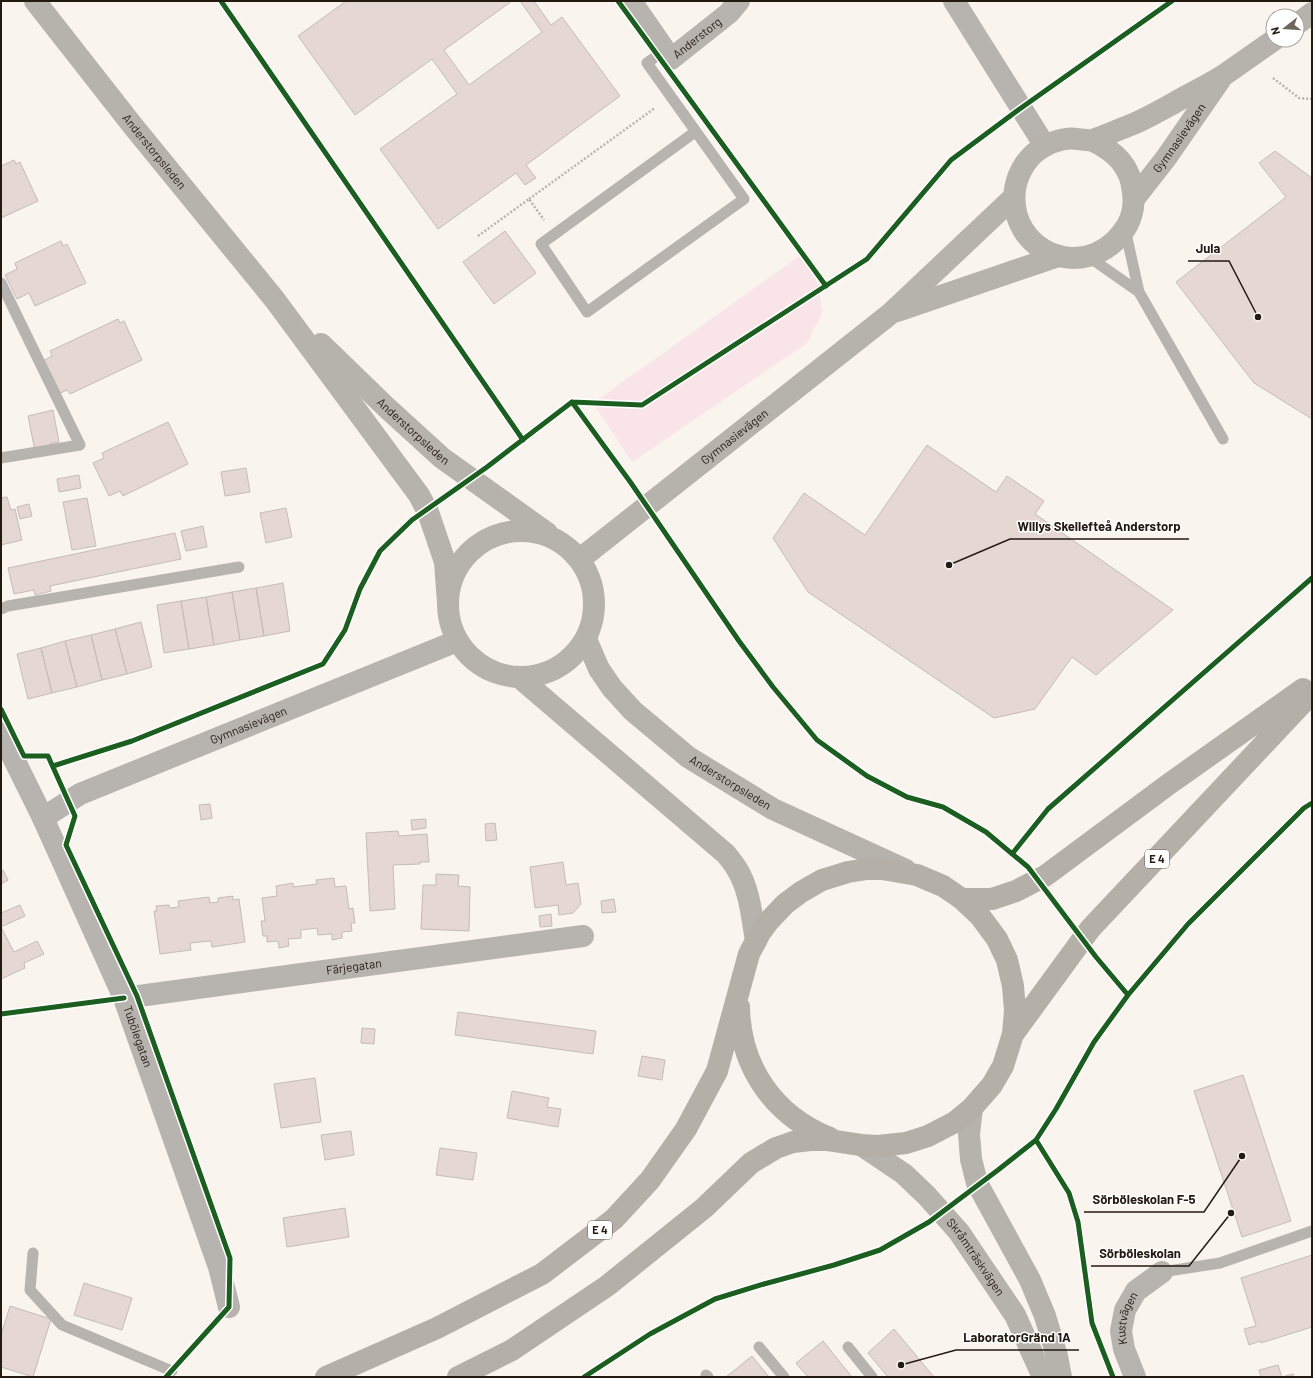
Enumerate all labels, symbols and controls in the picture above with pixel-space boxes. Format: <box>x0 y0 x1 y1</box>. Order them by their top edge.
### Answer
north arrow <box>1265 8 1305 48</box>
street label: Anderstorg <box>670 14 724 61</box>
text: N <box>1268 26 1282 36</box>
street label: Gymnasievägen <box>1149 100 1208 175</box>
street label: Anderstorpsleden <box>120 111 190 191</box>
callout: Jula <box>1188 236 1229 261</box>
text: Jula <box>1196 240 1220 256</box>
street label: Anderstorpsleden <box>375 394 453 467</box>
street label: Gymnasievägen <box>698 405 770 467</box>
callout: Willys Skellefteå Anderstorp <box>1010 514 1189 539</box>
text: Willys Skellefteå Anderstorp <box>1017 518 1181 534</box>
street label: Gymnasievägen <box>208 703 289 746</box>
street label: Anderstorpsleden <box>687 752 774 812</box>
road number: E 4 <box>1145 850 1169 868</box>
street label: Färjegatan <box>325 955 382 977</box>
street label: Tubölegatan <box>121 1003 156 1069</box>
callout: Sörböleskolan F-5 <box>1084 1187 1204 1212</box>
text: Sörböleskolan F-5 <box>1092 1191 1196 1207</box>
street label: Skråmträskvägen <box>944 1215 1008 1298</box>
road number: E 4 <box>588 1221 612 1239</box>
callout: Sörböleskolan <box>1091 1241 1189 1266</box>
text: Sörböleskolan <box>1099 1245 1181 1261</box>
street label: Kustvägen <box>1113 1289 1140 1346</box>
callout: LaboratorGränd 1A <box>956 1325 1079 1350</box>
text: LaboratorGränd 1A <box>963 1329 1071 1345</box>

